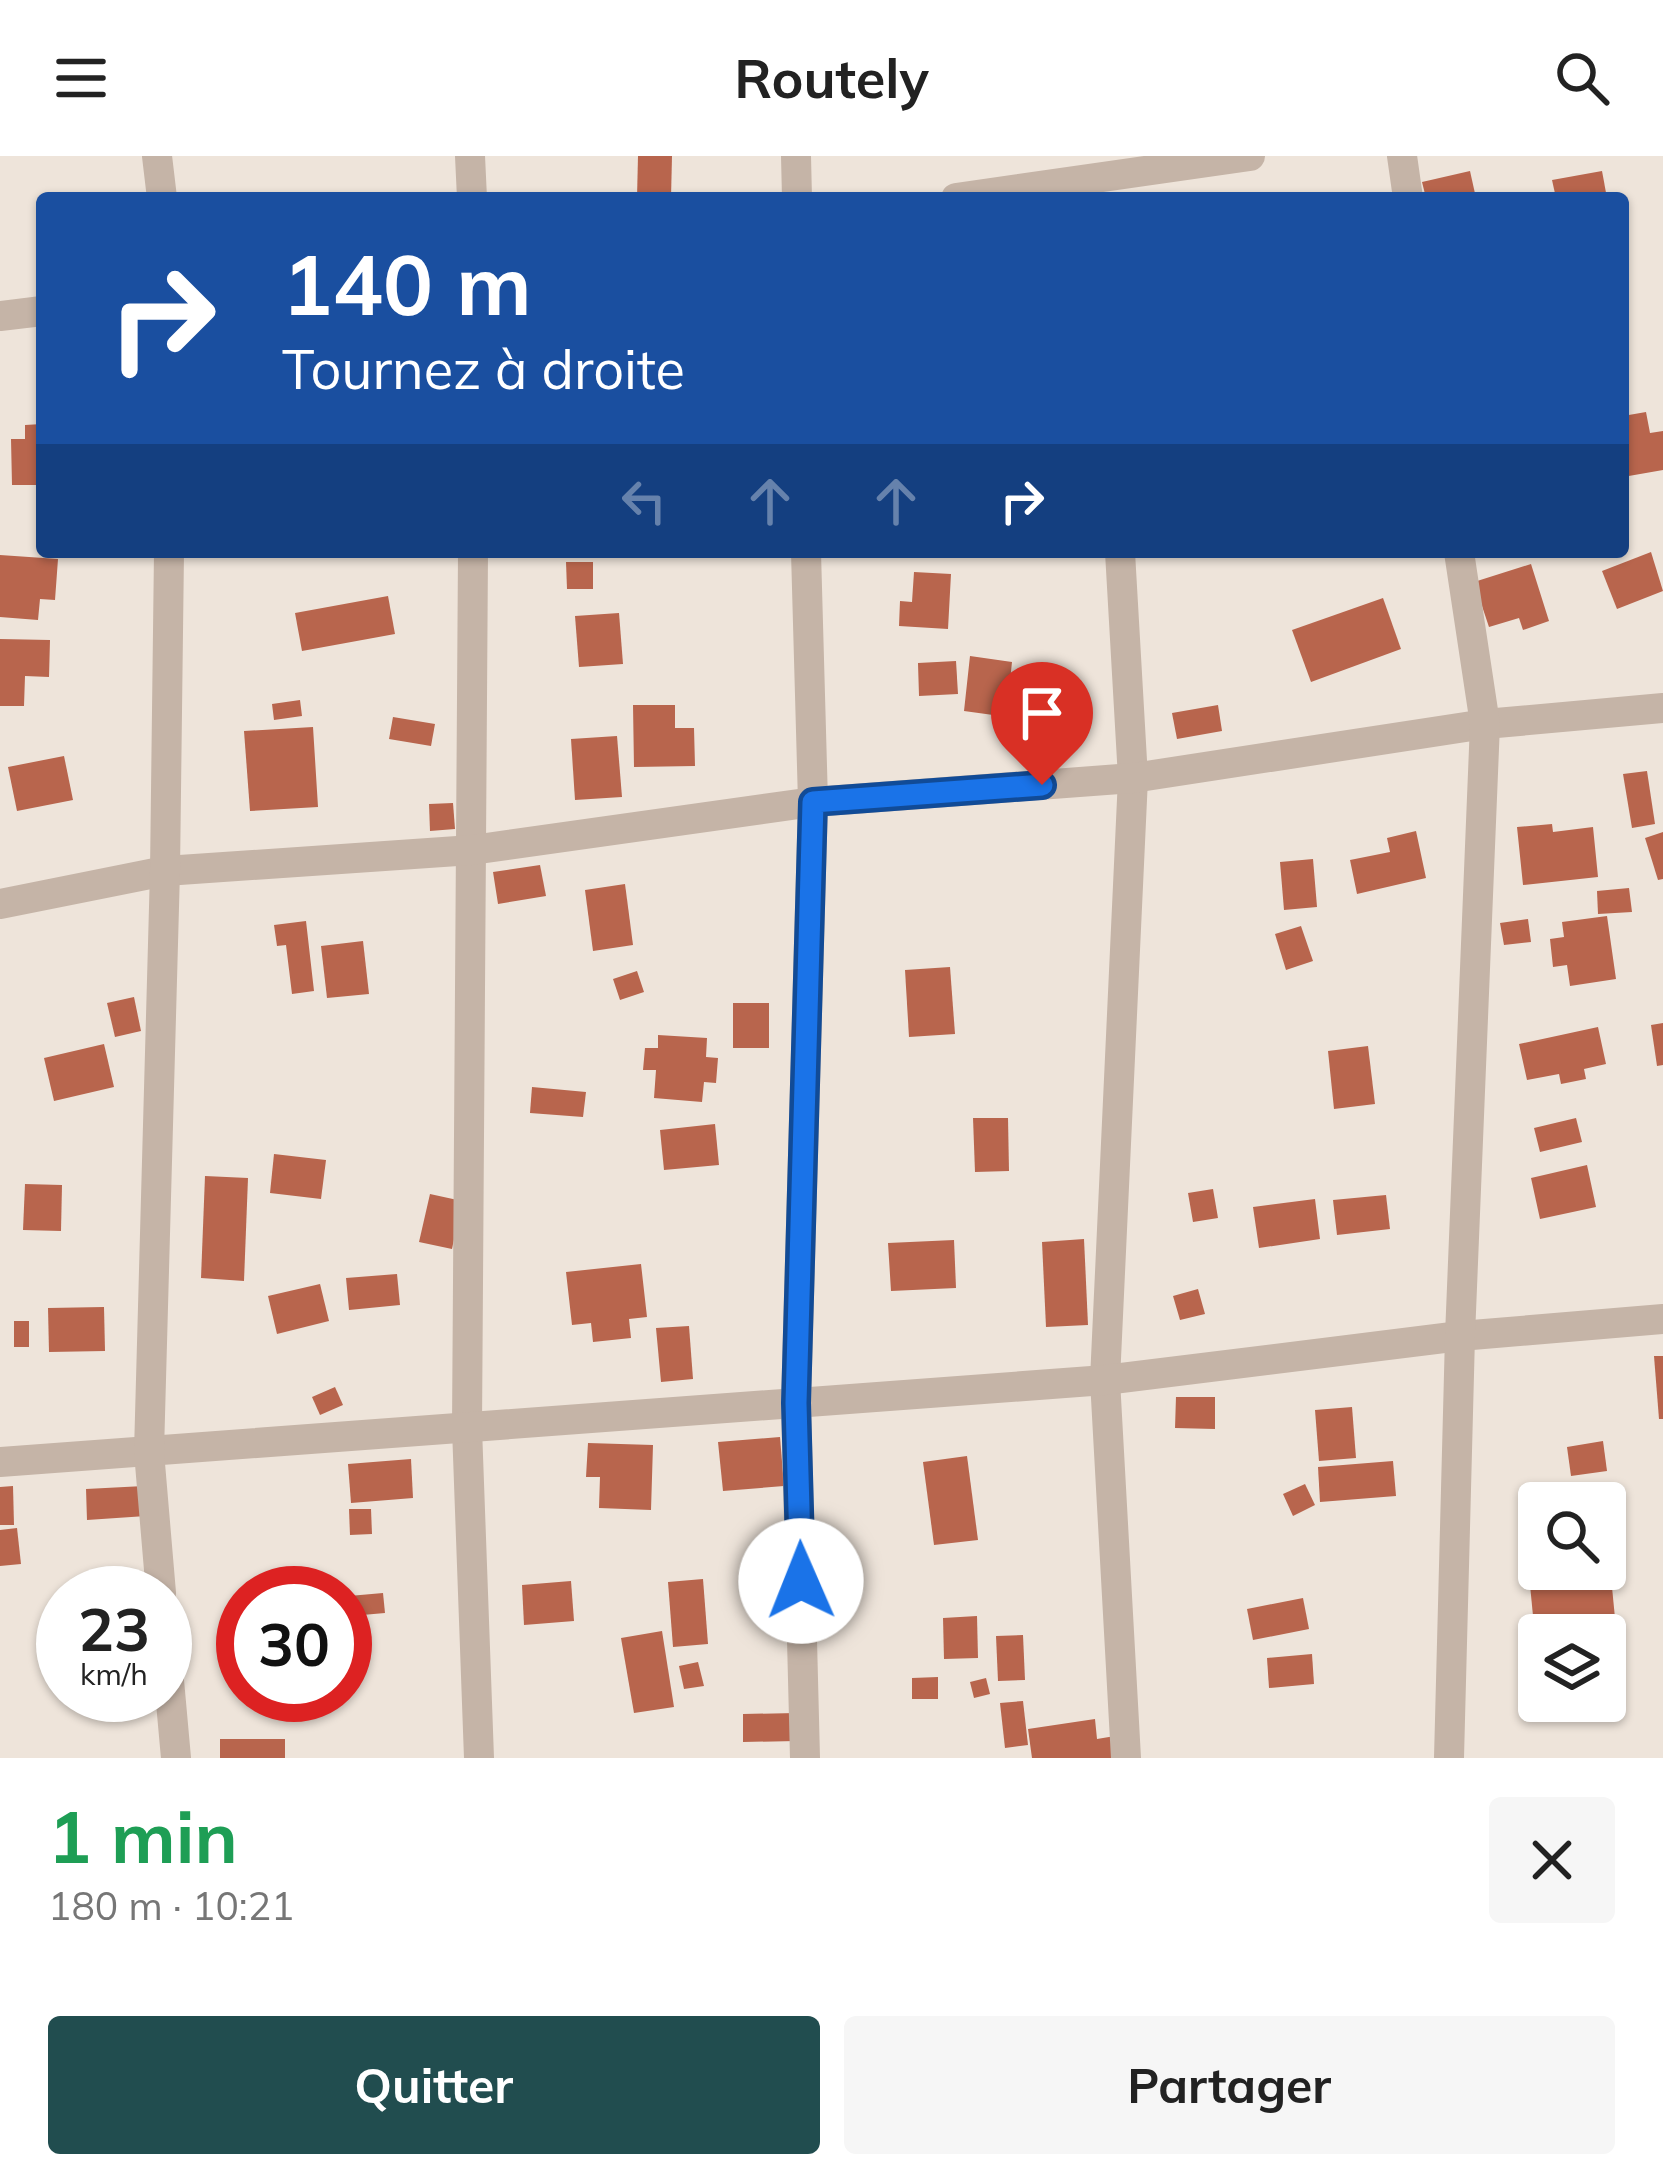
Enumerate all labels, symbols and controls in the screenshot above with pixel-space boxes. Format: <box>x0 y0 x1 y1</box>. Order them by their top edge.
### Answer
text: Routely <box>734 44 929 112</box>
icon: menu <box>48 45 114 111</box>
icon: search <box>1549 45 1615 111</box>
text: 140 m <box>282 231 532 336</box>
icon: right <box>84 240 240 396</box>
text: Tournez à droite <box>282 335 685 403</box>
icon: left <box>611 468 677 534</box>
icon: ahead <box>737 468 803 534</box>
icon: ahead <box>863 468 929 534</box>
icon: right <box>989 468 1055 534</box>
pin <box>991 662 1093 785</box>
icon: arrive <box>1009 680 1075 746</box>
map controls <box>1518 1482 1626 1722</box>
button: search <box>1518 1482 1626 1590</box>
position arrow <box>738 1518 864 1644</box>
speed limit sign: 30 <box>216 1566 372 1722</box>
text: 23 <box>78 1591 150 1666</box>
button: layers <box>1518 1614 1626 1722</box>
text: km/h <box>80 1655 148 1693</box>
text: 1 min <box>48 1791 238 1881</box>
button: close <box>1489 1797 1615 1923</box>
text: 180 m · 10:21 <box>48 1881 294 1930</box>
button: Quitter <box>48 2016 820 2154</box>
button: Partager <box>844 2016 1615 2154</box>

